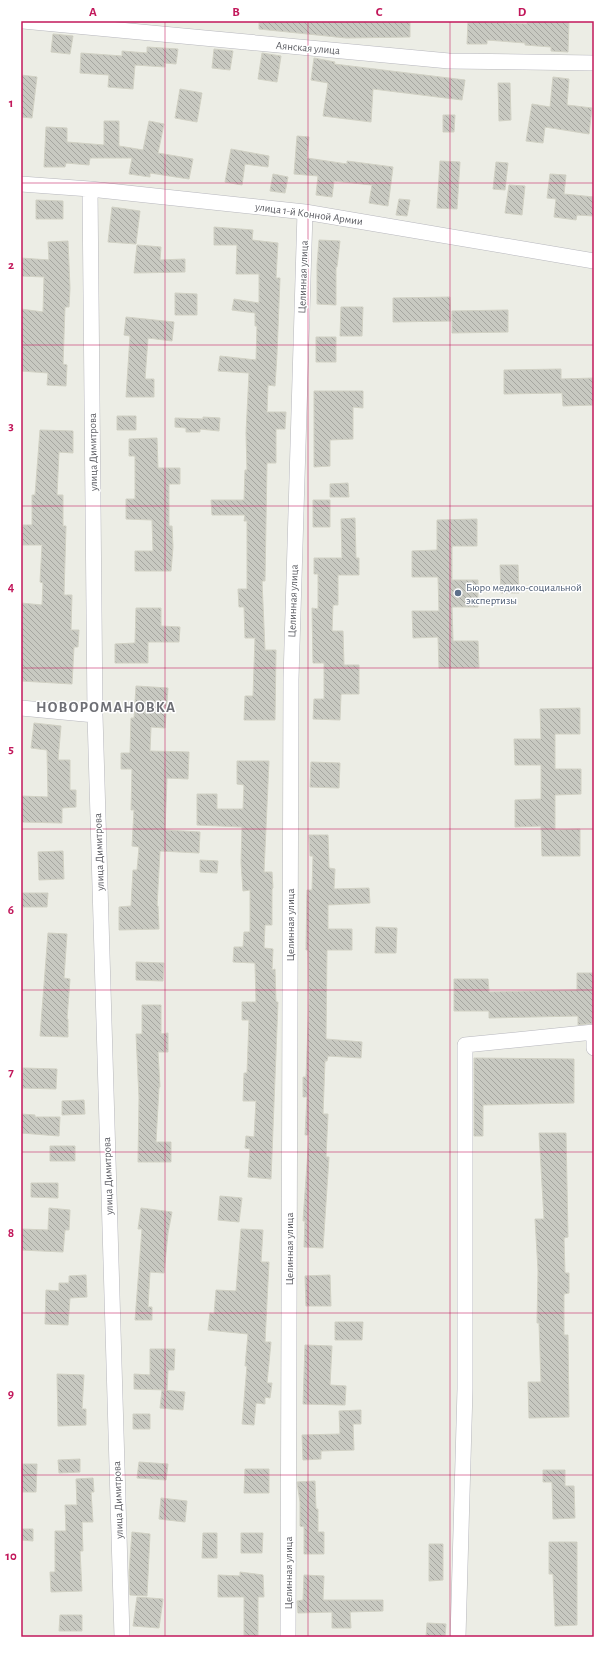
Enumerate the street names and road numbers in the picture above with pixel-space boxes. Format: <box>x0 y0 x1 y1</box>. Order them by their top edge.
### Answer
street label: Аянская улица <box>275 40 341 56</box>
street label: улица 1-й Конной Армии <box>253 201 364 227</box>
street label: Целинная улица <box>296 240 310 314</box>
street label: улица Димитрова <box>87 413 99 492</box>
street label: Целинная улица <box>286 564 300 638</box>
street label: улица Димитрова <box>92 813 106 892</box>
street label: Целинная улица <box>285 888 296 962</box>
street label: улица Димитрова <box>101 1137 115 1216</box>
street label: Целинная улица <box>284 1212 295 1286</box>
street label: улица Димитрова <box>111 1461 125 1540</box>
street label: Целинная улица <box>283 1536 294 1610</box>

